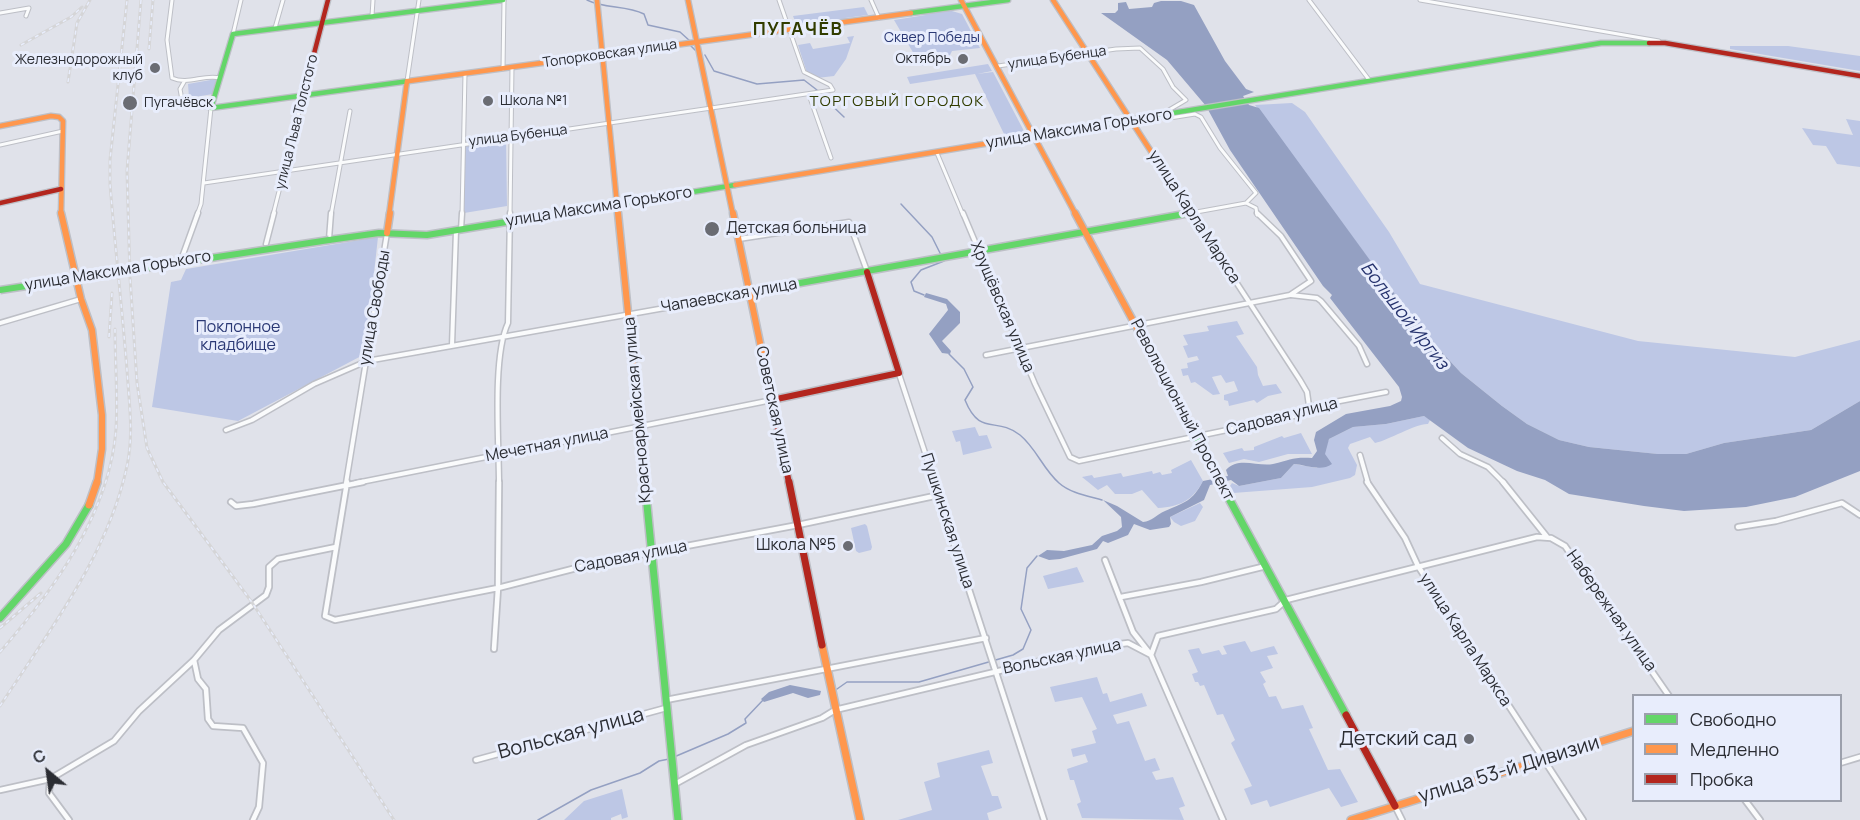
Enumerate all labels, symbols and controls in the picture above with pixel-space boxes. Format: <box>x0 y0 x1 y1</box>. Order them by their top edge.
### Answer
district label: ПУГАЧЁВ <box>753 19 843 41</box>
park label: Сквер Победы <box>884 30 980 46</box>
street label: Топорковская улица <box>542 36 678 72</box>
street label: улица Бубенца <box>1007 43 1107 73</box>
place label: Октябрь <box>895 51 951 67</box>
place label: Железнодорожный клуб <box>15 52 143 84</box>
marker: Октябрь <box>956 52 970 66</box>
street label: улица Льва Толстого <box>272 53 322 191</box>
marker: Железнодорожный клуб <box>148 61 162 75</box>
place label: Школа №1 <box>500 93 567 109</box>
district label: ТОРГОВЫЙ ГОРОДОК <box>809 93 985 111</box>
marker: Пугачёвск <box>121 94 139 112</box>
marker: Школа №1 <box>481 94 495 108</box>
place label: Пугачёвск <box>144 95 213 111</box>
street label: улица Максима Горького <box>985 105 1173 153</box>
street label: улица Бубенца <box>468 122 568 150</box>
street label: улица Карла Маркса <box>1144 147 1244 287</box>
street label: улица Максима Горького <box>505 183 693 231</box>
place label: Детская больница <box>726 219 866 239</box>
marker: Детская больница <box>703 220 721 238</box>
street label: Хрущёвская улица <box>966 239 1038 375</box>
street label: улица Максима Горького <box>24 247 212 295</box>
street label: улица Свободы <box>355 249 395 367</box>
water label: Большой Иргиз <box>1355 258 1453 374</box>
street label: Чапаевская улица <box>659 275 799 317</box>
street label: Красноармейская улица <box>620 316 656 504</box>
street label: Революционный Проспект <box>1126 316 1238 504</box>
park label: Поклонное кладбище <box>196 318 280 356</box>
street label: Советская улица <box>751 345 797 475</box>
street label: Садовая улица <box>1224 394 1340 440</box>
street label: Мечетная улица <box>484 424 610 466</box>
street label: Пушкинская улица <box>916 451 978 591</box>
place label: Школа №5 <box>756 536 836 556</box>
street label: Садовая улица <box>573 537 689 577</box>
marker: Школа №5 <box>841 539 855 553</box>
street label: Набережная улица <box>1562 547 1660 675</box>
street label: улица Карла Маркса <box>1415 570 1515 710</box>
street label: Вольская улица <box>1001 635 1123 679</box>
legend <box>1632 694 1842 802</box>
street label: Вольская улица <box>495 703 647 765</box>
text: Свободно <box>1690 707 1776 731</box>
place label: Детский сад <box>1339 727 1457 751</box>
street label: улица 53-й Дивизии <box>1416 731 1602 809</box>
marker: Детский сад <box>1462 732 1476 746</box>
text: Медленно <box>1690 737 1779 761</box>
north arrow <box>18 742 78 802</box>
text: С <box>29 744 50 769</box>
text: Пробка <box>1690 767 1753 791</box>

